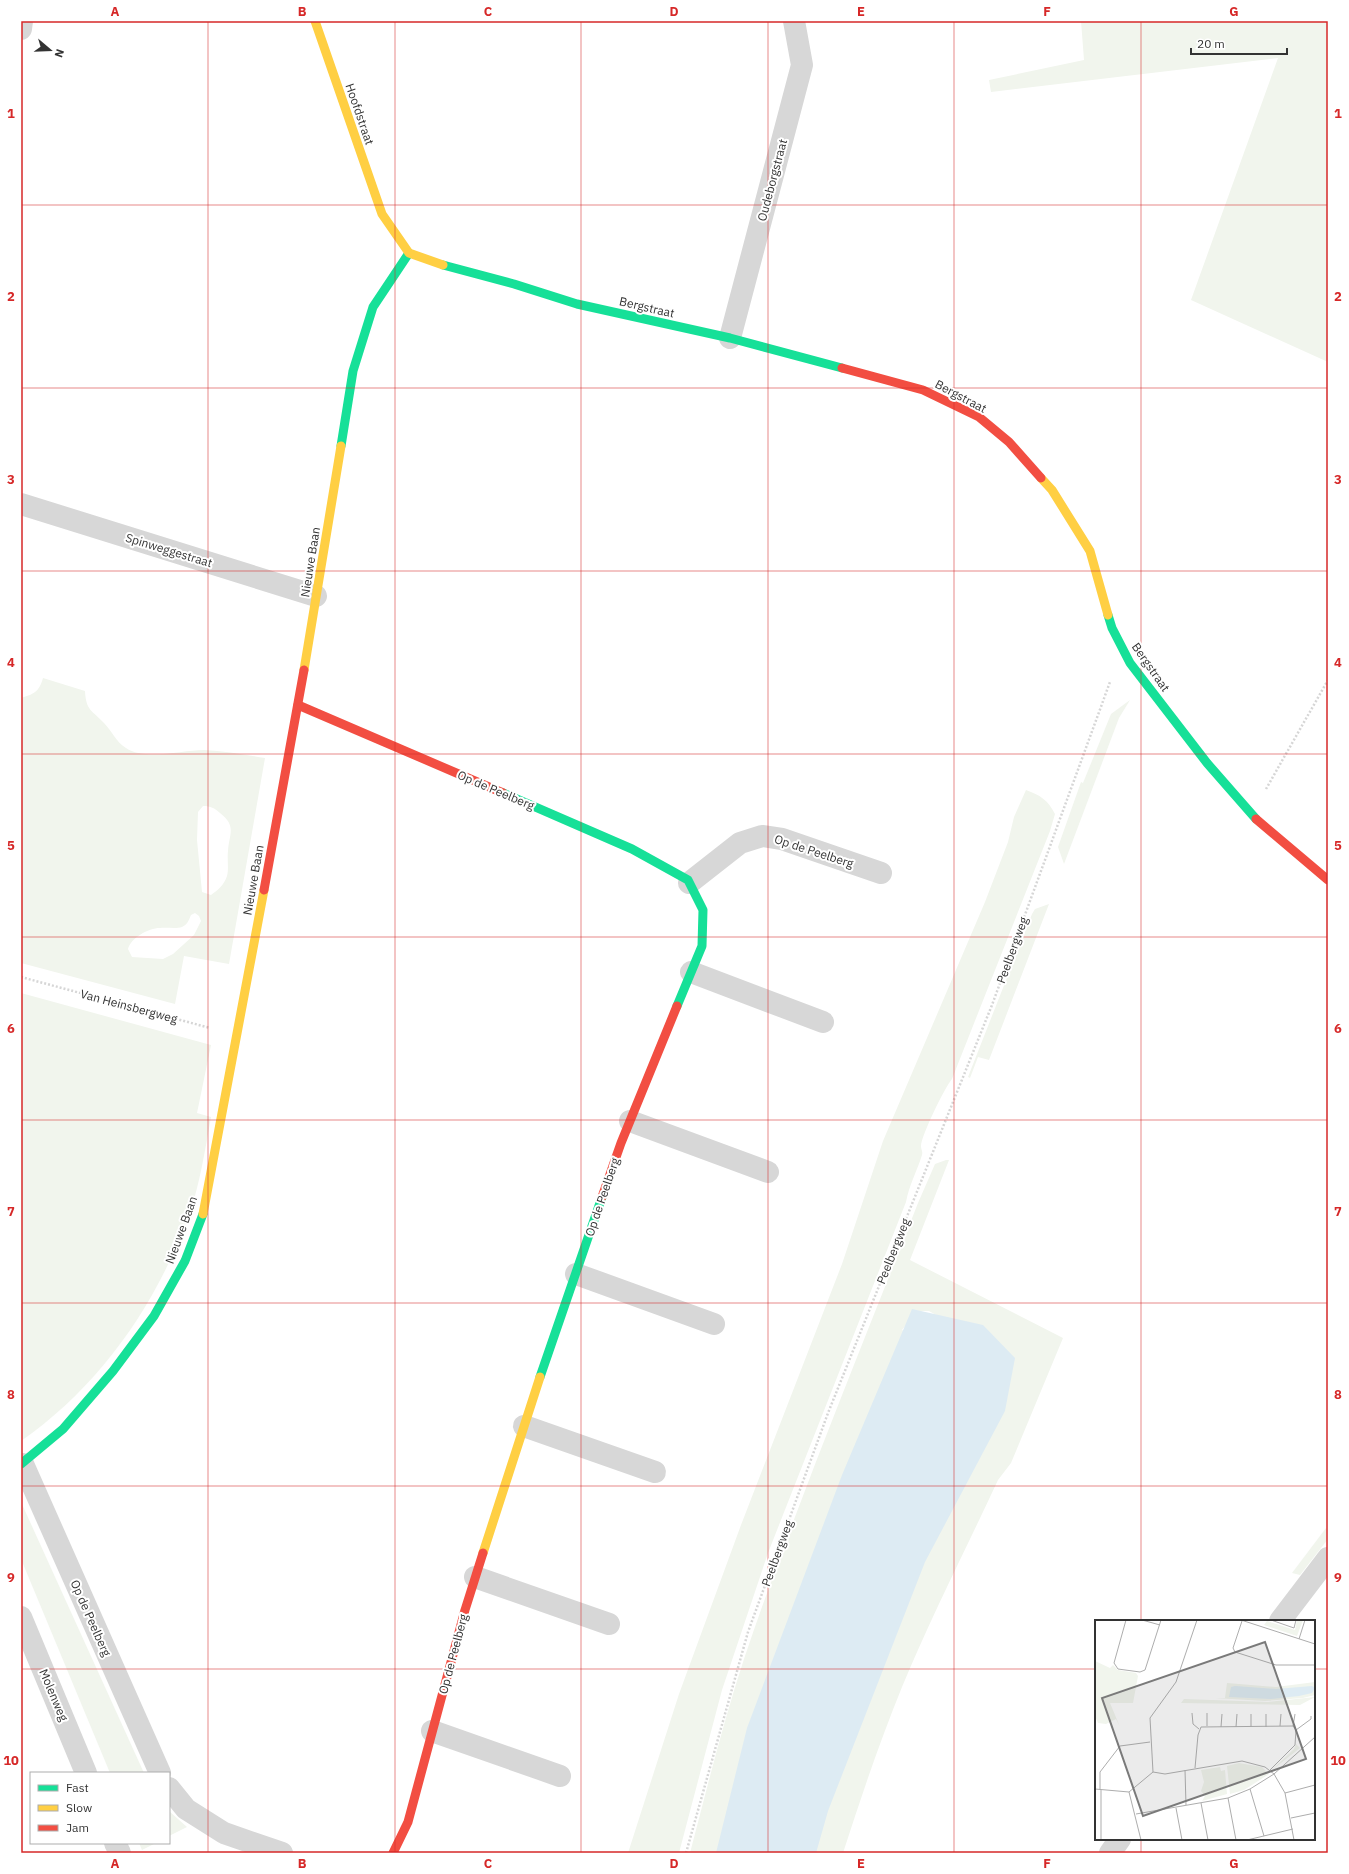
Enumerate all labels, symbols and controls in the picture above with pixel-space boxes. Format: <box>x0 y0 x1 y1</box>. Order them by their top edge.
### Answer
text: A <box>111 3 120 20</box>
text: B <box>298 3 307 20</box>
text: C <box>484 3 493 20</box>
text: D <box>669 3 679 20</box>
text: E <box>857 3 865 20</box>
text: F <box>1043 3 1051 20</box>
text: G <box>1229 3 1239 20</box>
north arrow <box>30 30 70 70</box>
scale bar <box>1191 30 1287 56</box>
text: 20 m <box>1197 36 1225 51</box>
text: N <box>52 47 67 59</box>
street label: Hoofdstraat <box>342 81 378 147</box>
text: 1 <box>7 105 15 122</box>
text: 1 <box>1334 105 1342 122</box>
street label: Oudeborgstraat <box>754 137 790 223</box>
text: 2 <box>7 288 15 305</box>
text: 2 <box>1334 288 1342 305</box>
street label: Bergstraat <box>618 293 676 321</box>
street label: Bergstraat <box>933 376 989 416</box>
text: 3 <box>7 471 15 488</box>
text: 3 <box>1334 471 1342 488</box>
street label: Nieuwe Baan <box>297 526 323 598</box>
street label: Spinweggestraat <box>124 530 214 570</box>
street label: Bergstraat <box>1129 640 1173 694</box>
text: 4 <box>7 654 15 671</box>
text: 4 <box>1334 654 1342 671</box>
street label: Op de Peelberg <box>455 767 537 813</box>
street label: Op de Peelberg <box>773 831 856 871</box>
text: 5 <box>7 837 15 854</box>
text: 5 <box>1334 837 1342 854</box>
street label: Nieuwe Baan <box>239 844 267 916</box>
street label: Peelbergweg <box>993 914 1031 985</box>
street label: Van Heinsbergweg <box>79 986 180 1026</box>
text: 6 <box>7 1020 15 1037</box>
text: 6 <box>1334 1020 1342 1037</box>
street label: Op de Peelberg <box>582 1155 623 1238</box>
street label: Nieuwe Baan <box>162 1194 200 1266</box>
text: 7 <box>7 1203 15 1220</box>
text: 7 <box>1334 1203 1342 1220</box>
street label: Peelbergweg <box>873 1215 913 1286</box>
text: 8 <box>7 1386 15 1403</box>
text: 8 <box>1334 1386 1342 1403</box>
street label: Peelbergweg <box>758 1517 796 1588</box>
text: 9 <box>7 1569 15 1586</box>
text: 9 <box>1334 1569 1342 1586</box>
street label: Op de Peelberg <box>67 1577 115 1659</box>
street label: Op de Peelberg <box>435 1612 471 1696</box>
inset map <box>1095 1620 1315 1840</box>
street label: Molenweg <box>36 1667 72 1724</box>
text: 10 <box>3 1752 19 1769</box>
text: 10 <box>1330 1752 1346 1769</box>
legend <box>30 1772 170 1844</box>
text: Fast <box>66 1780 89 1795</box>
text: Slow <box>66 1800 92 1815</box>
text: Jam <box>66 1820 89 1835</box>
text: A <box>111 1855 120 1872</box>
text: B <box>298 1855 307 1872</box>
text: C <box>484 1855 493 1872</box>
text: D <box>669 1855 679 1872</box>
text: E <box>857 1855 865 1872</box>
text: F <box>1043 1855 1051 1872</box>
text: G <box>1229 1855 1239 1872</box>

